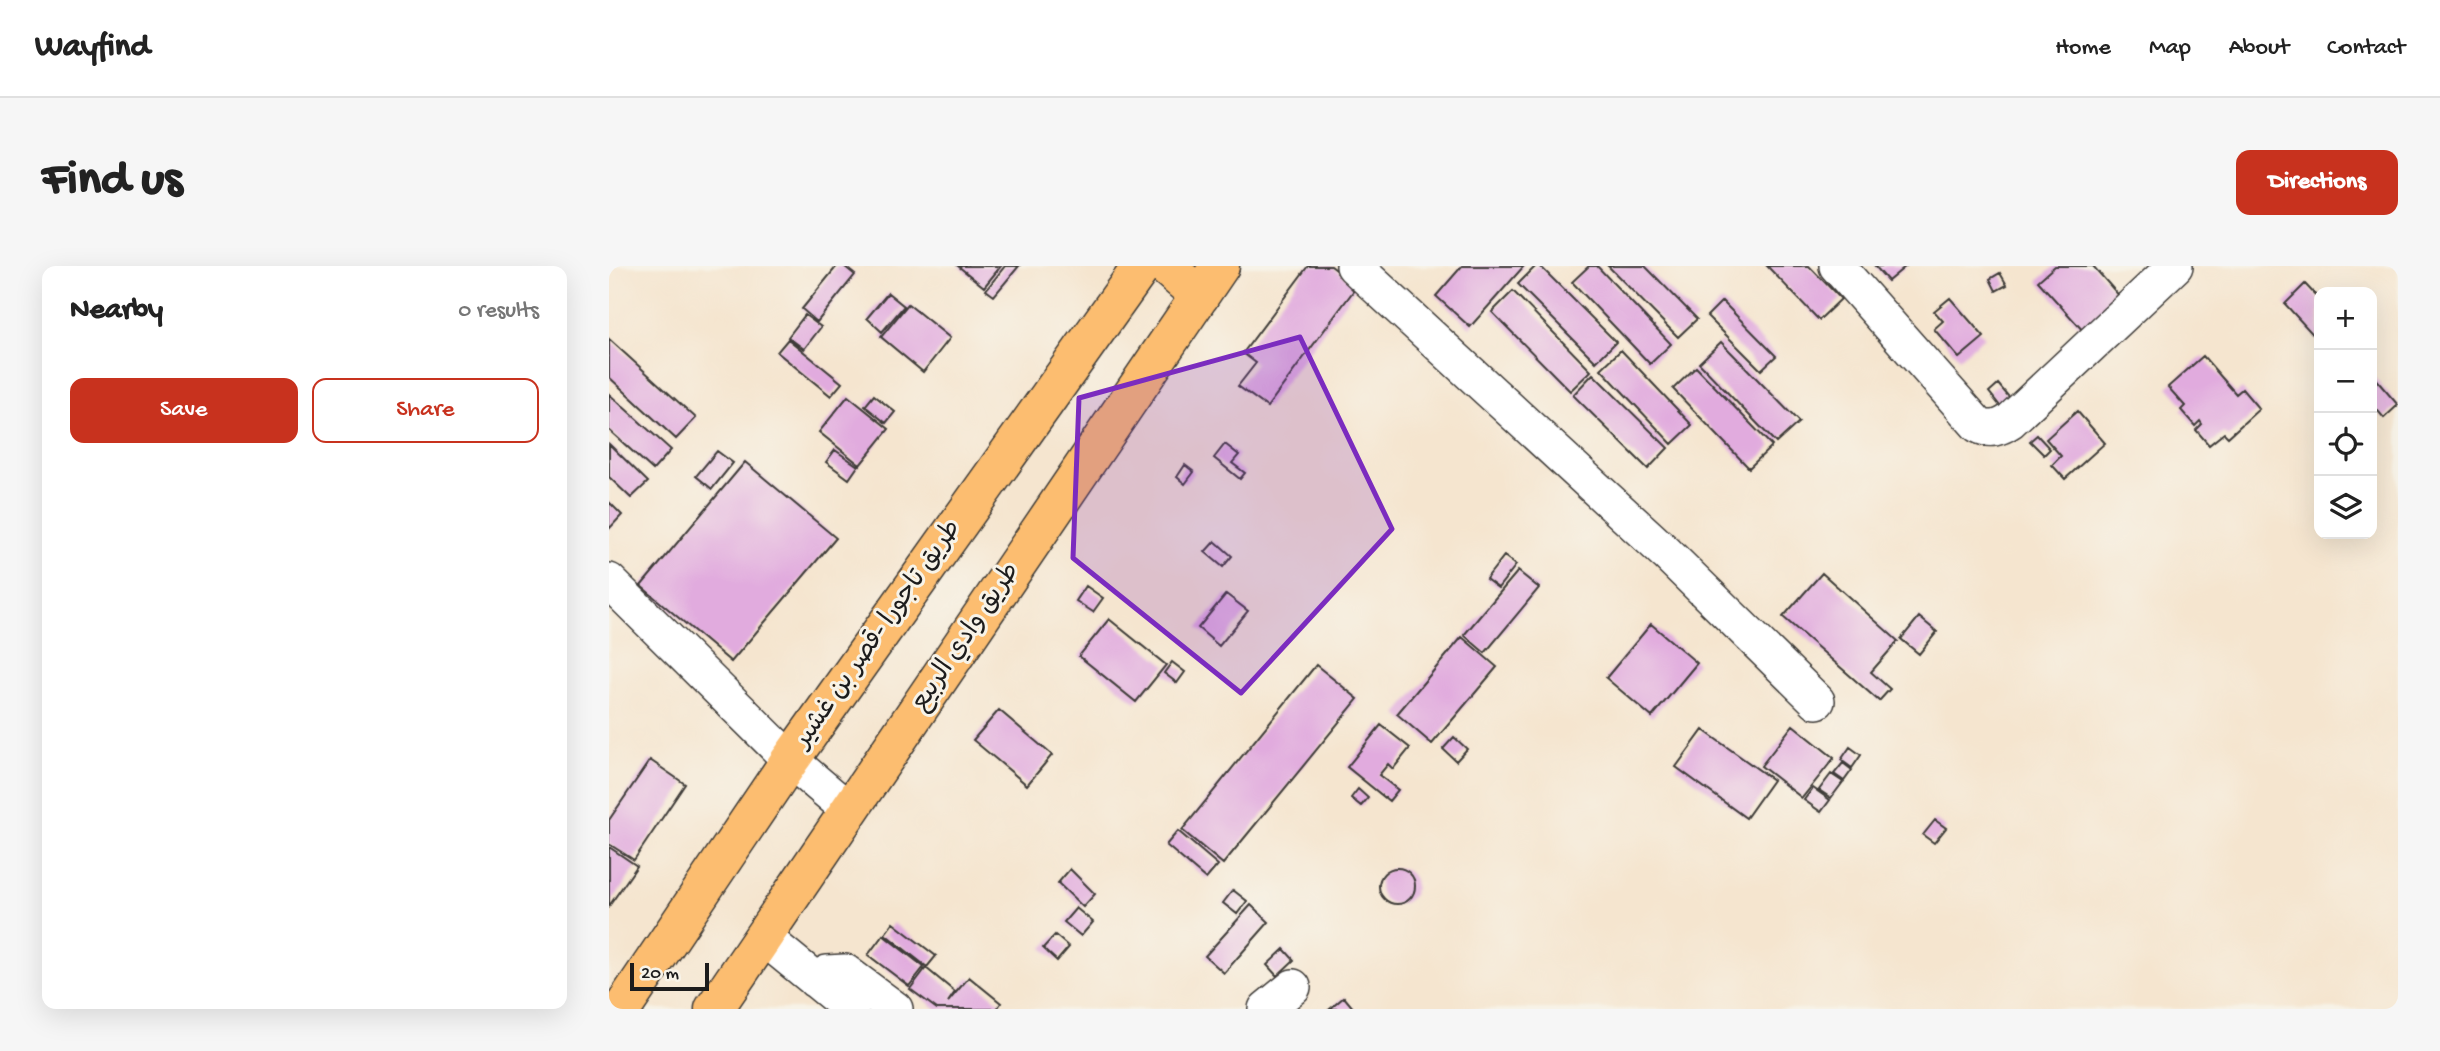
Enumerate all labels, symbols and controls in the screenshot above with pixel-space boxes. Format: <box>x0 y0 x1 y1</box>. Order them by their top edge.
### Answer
text: Wayfind <box>35 29 150 67</box>
text: Home <box>2055 34 2111 63</box>
text: Map <box>2149 34 2191 63</box>
text: About <box>2229 34 2289 63</box>
text: Contact <box>2327 34 2405 63</box>
button: Directions <box>2236 150 2398 215</box>
text: Find us <box>42 153 182 211</box>
map controls <box>2314 287 2377 539</box>
button: + <box>2314 287 2377 350</box>
text: Nearby <box>70 294 163 329</box>
text: 0 results <box>458 298 539 325</box>
button: − <box>2314 350 2377 413</box>
button: Save <box>70 378 298 443</box>
button: Share <box>312 378 539 443</box>
button: locate <box>2314 413 2377 476</box>
button: layers <box>2314 476 2377 539</box>
street label: طريق تاجورا -قصر بن غشير <box>787 515 970 757</box>
street label: طريق وادي الربيع <box>906 558 1028 718</box>
scale bar <box>630 960 709 992</box>
text: 20 m <box>641 963 679 986</box>

